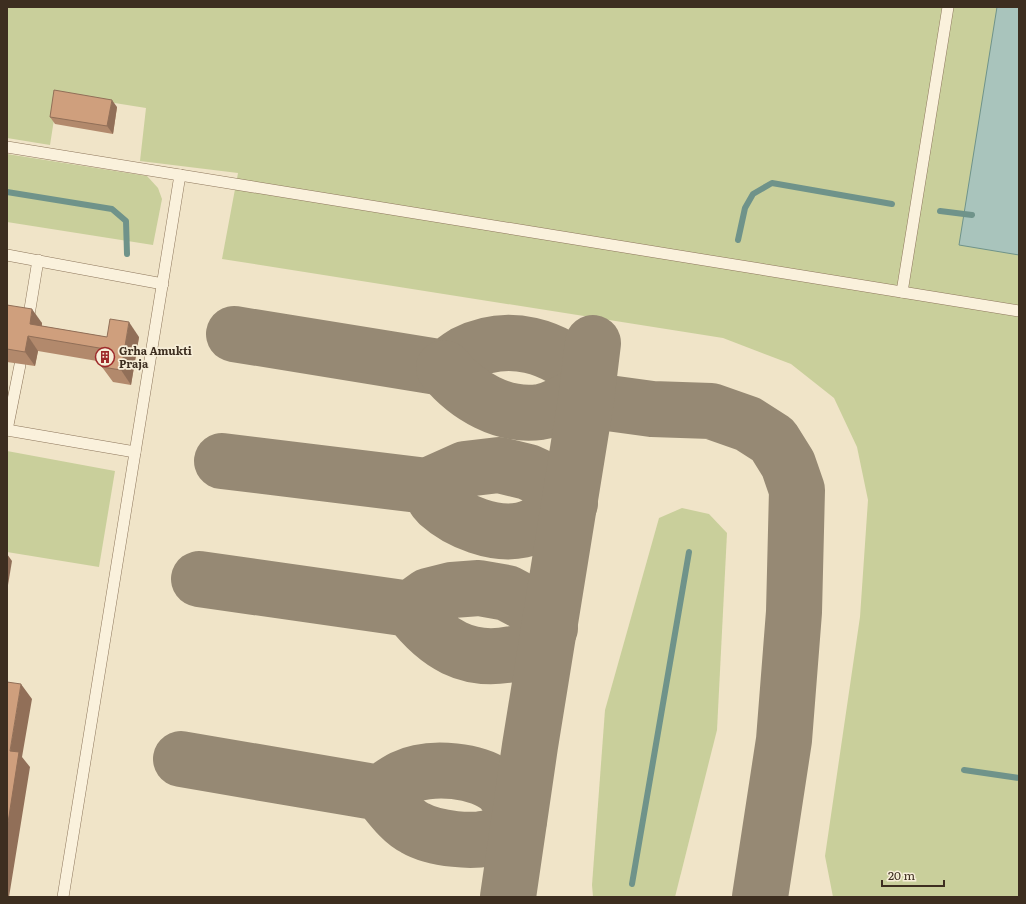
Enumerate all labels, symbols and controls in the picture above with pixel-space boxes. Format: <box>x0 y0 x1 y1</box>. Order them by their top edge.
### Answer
place label: Grha Amukti Praja <box>119 342 192 371</box>
building icon: Grha Amukti Praja <box>94 346 116 368</box>
scale bar <box>882 862 944 888</box>
text: 20 m <box>888 866 915 884</box>

